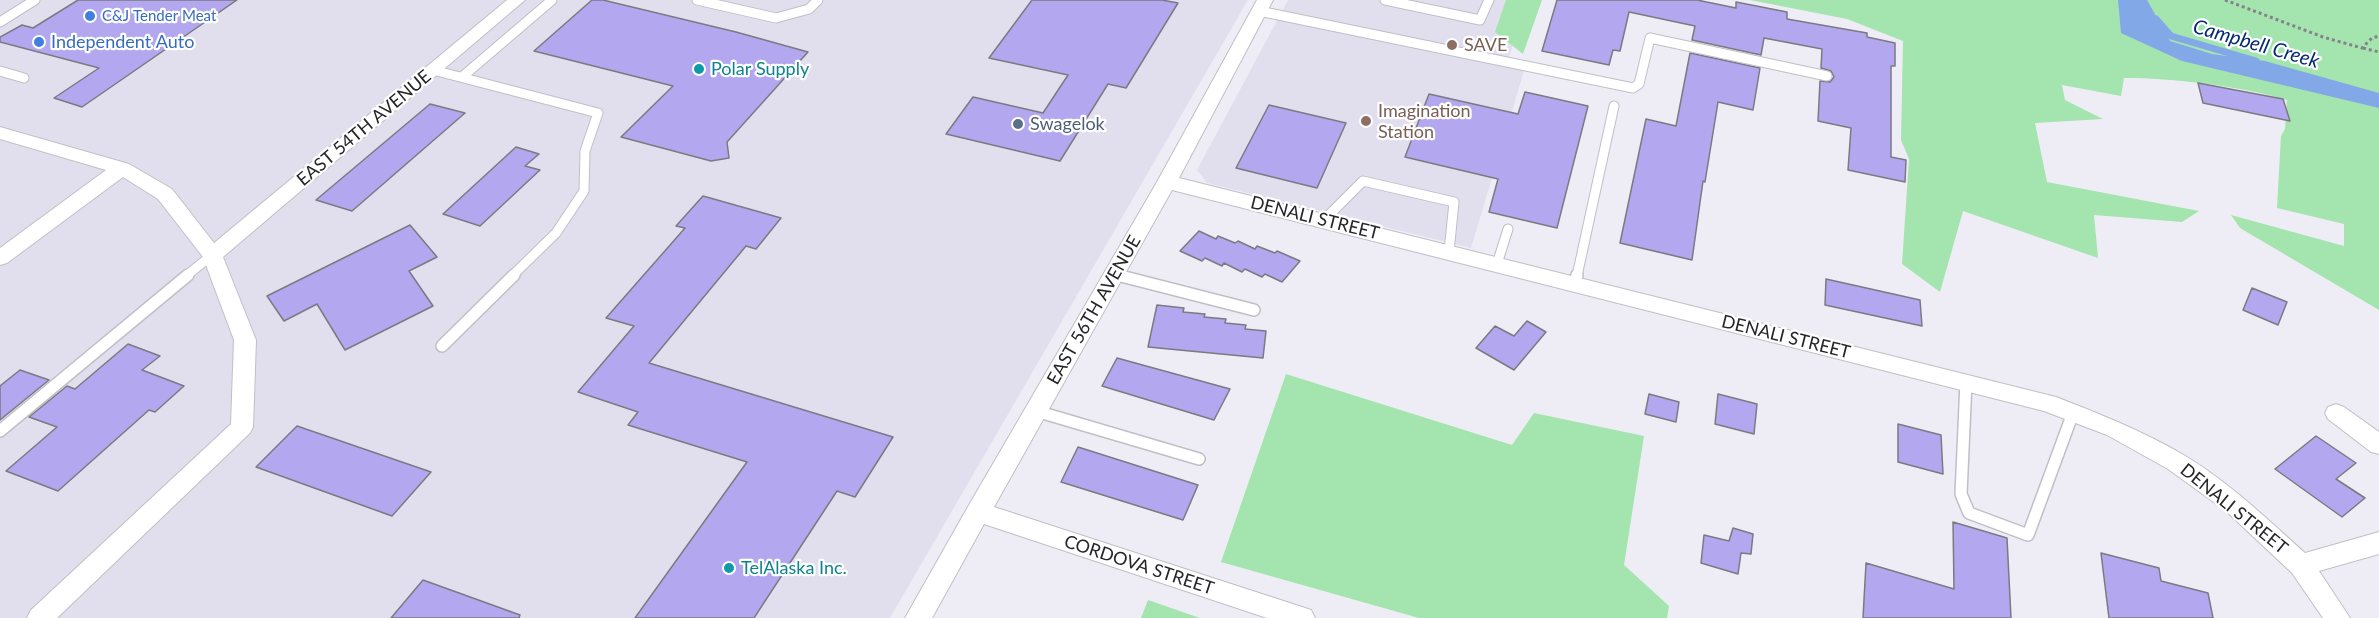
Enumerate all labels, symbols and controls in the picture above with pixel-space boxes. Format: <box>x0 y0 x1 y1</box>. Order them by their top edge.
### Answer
place label: C&J Tender Meat <box>102 7 216 25</box>
marker: C&J Tender Meat <box>83 9 97 23</box>
water label: Campbell Creek <box>2190 15 2322 73</box>
place label: Independent Auto <box>51 31 194 53</box>
place label: SAVE <box>1464 34 1507 56</box>
marker: Independent Auto <box>32 35 46 49</box>
marker: SAVE <box>1445 38 1459 52</box>
place label: Polar Supply <box>711 58 809 80</box>
marker: Polar Supply <box>692 62 706 76</box>
street label: EAST 54TH AVENUE <box>292 66 436 190</box>
place label: Imagination Station <box>1378 100 1471 142</box>
place label: Swagelok <box>1030 113 1105 135</box>
marker: Imagination Station <box>1359 114 1373 128</box>
marker: Swagelok <box>1011 117 1025 131</box>
street label: DENALI STREET <box>1248 192 1382 244</box>
street label: EAST 56TH AVENUE <box>1042 232 1146 388</box>
street label: DENALI STREET <box>1719 311 1853 363</box>
street label: DENALI STREET <box>2176 459 2292 559</box>
street label: CORDOVA STREET <box>1061 531 1217 599</box>
place label: TelAlaska Inc. <box>741 557 847 579</box>
marker: TelAlaska Inc. <box>722 561 736 575</box>

